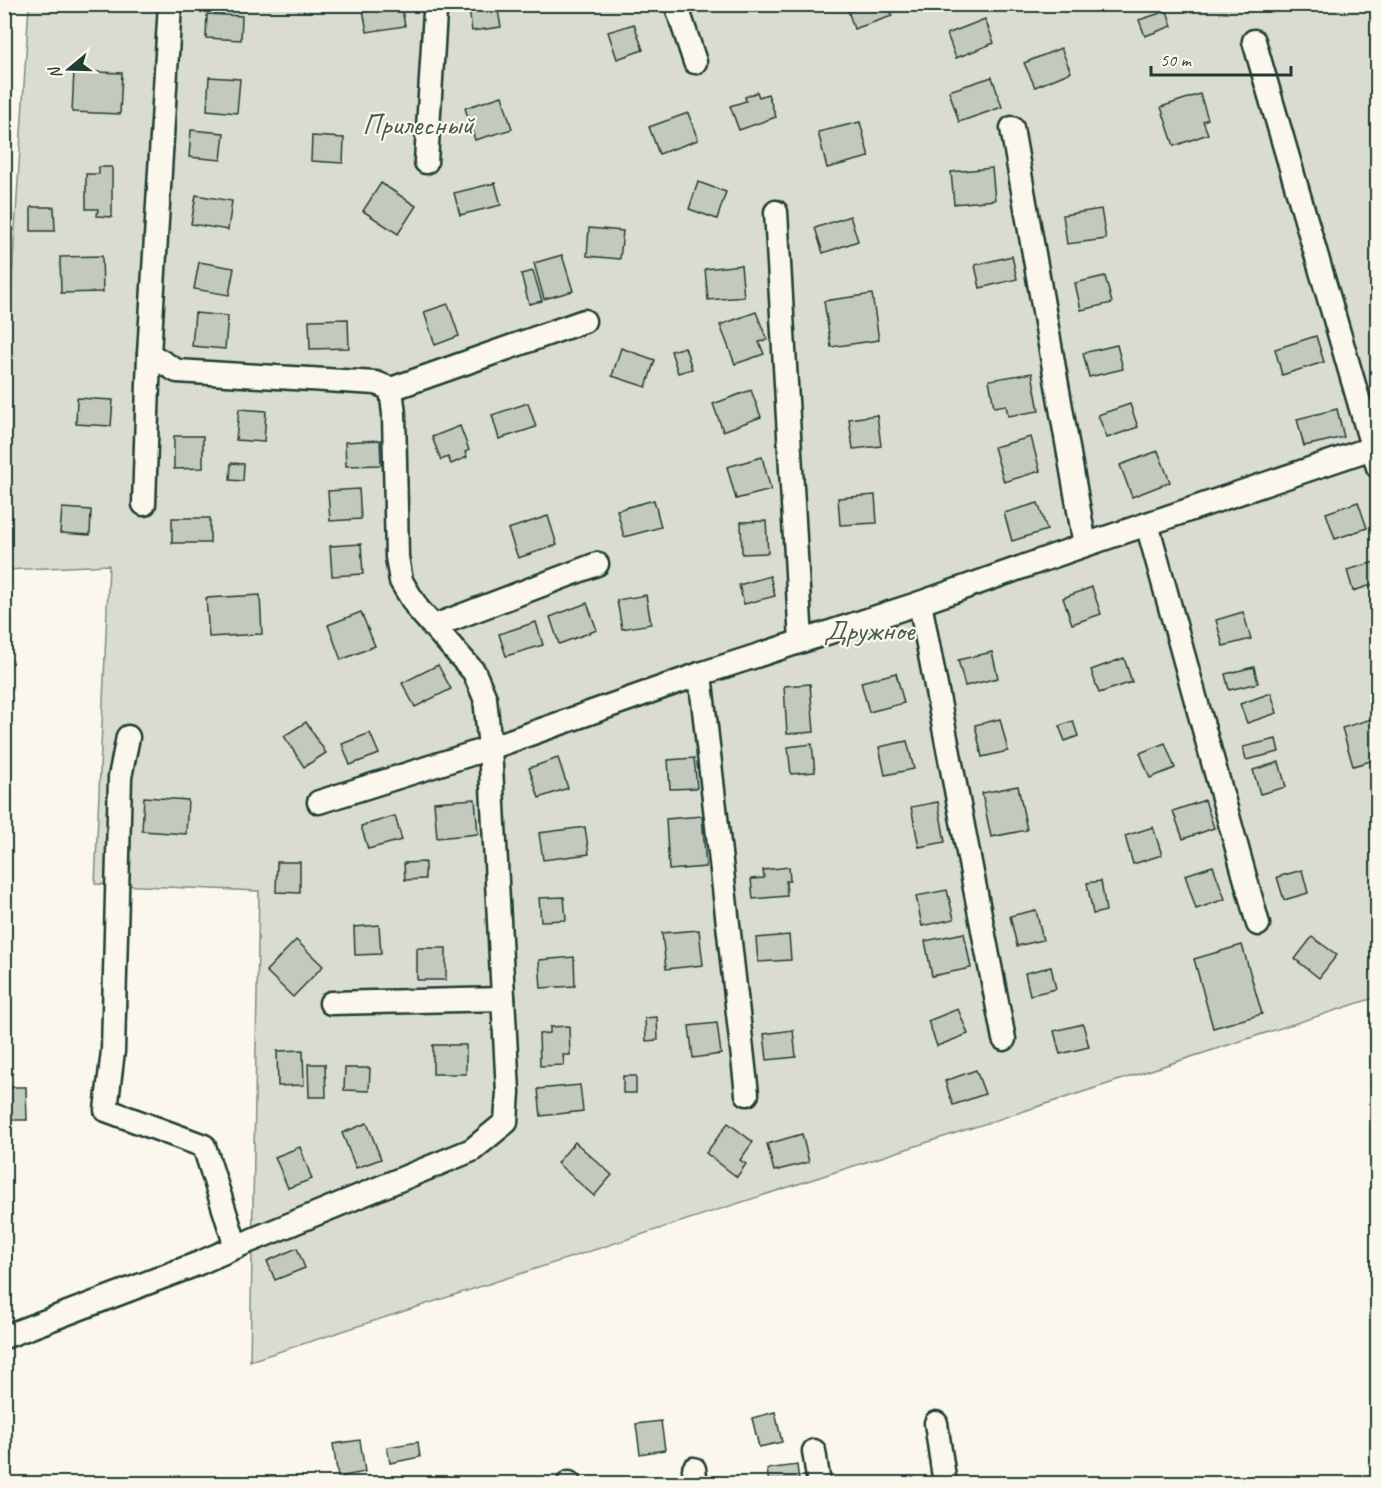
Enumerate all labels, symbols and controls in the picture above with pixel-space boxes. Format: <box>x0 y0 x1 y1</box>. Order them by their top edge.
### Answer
north arrow <box>39 39 99 99</box>
scale bar <box>1151 39 1290 77</box>
text: 50 m <box>1160 49 1193 71</box>
text: N <box>44 63 67 81</box>
park label: Прилесный <box>362 105 475 143</box>
park label: Дружное <box>824 611 916 649</box>

